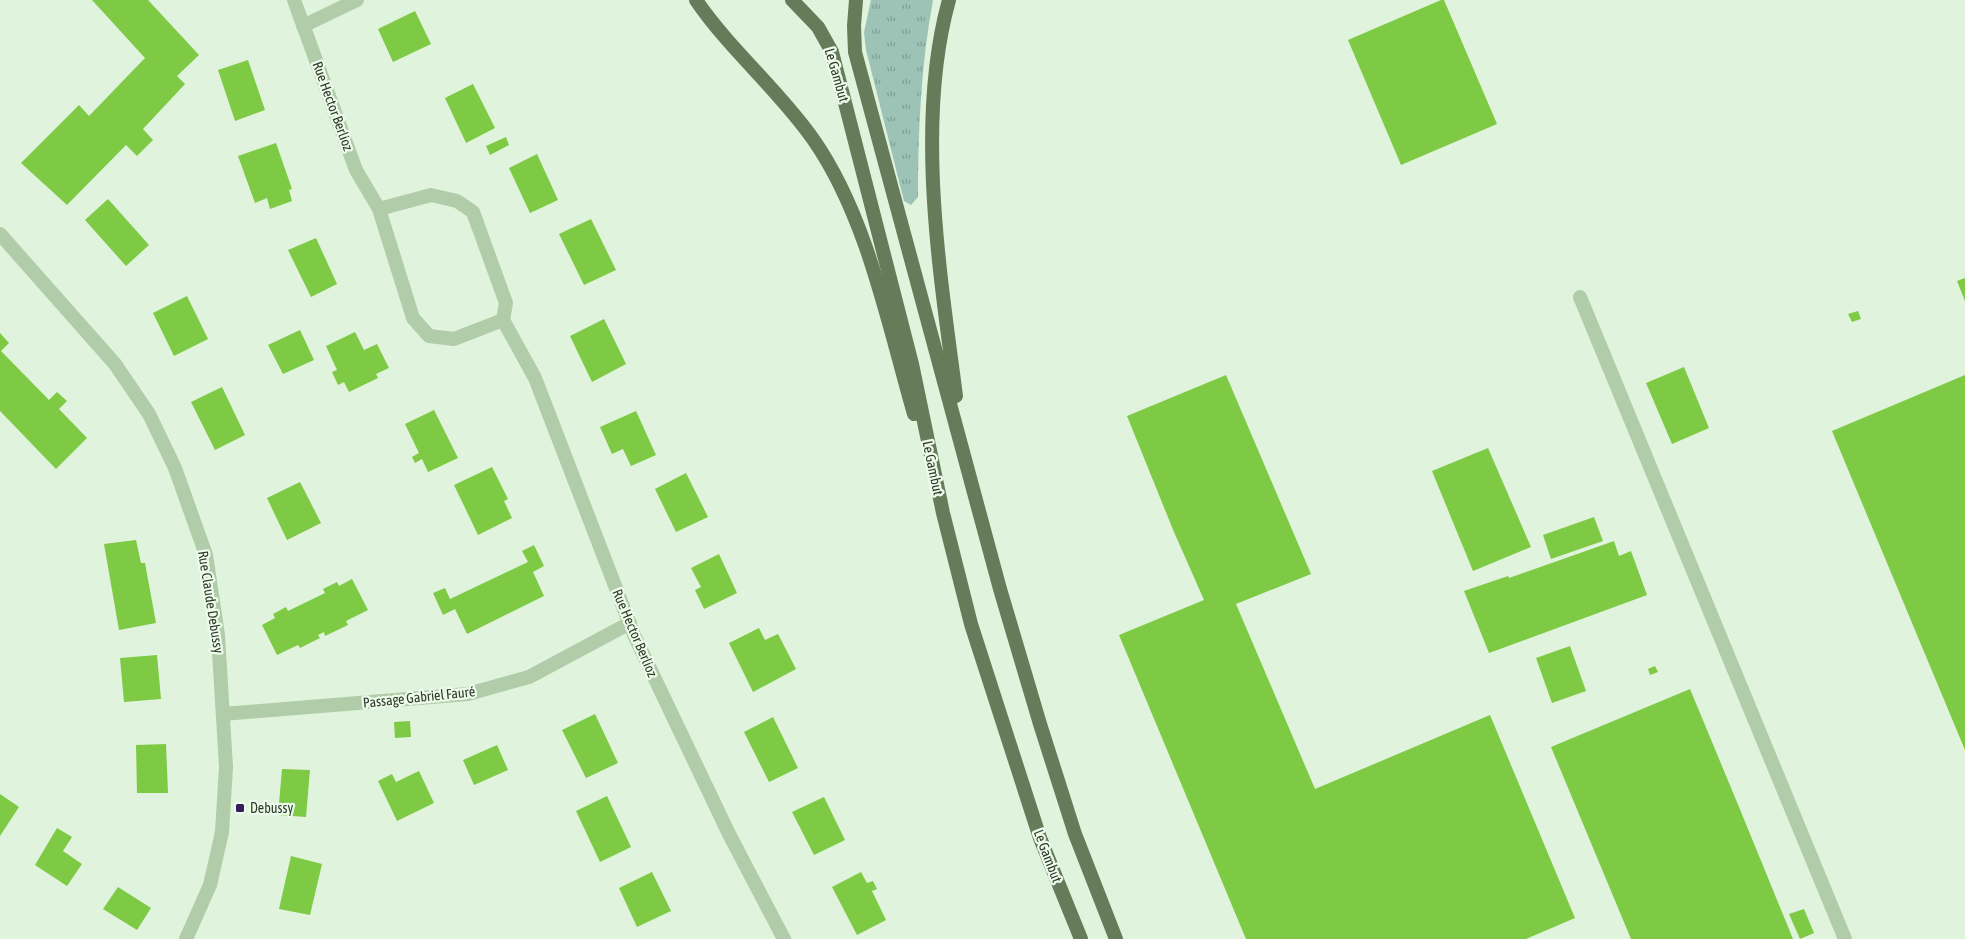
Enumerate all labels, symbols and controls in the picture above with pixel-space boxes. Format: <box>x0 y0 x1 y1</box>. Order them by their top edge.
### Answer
street label: Le Gambut <box>822 46 852 104</box>
street label: Rue Hector Berlioz <box>309 59 357 153</box>
street label: Le Gambut <box>919 439 947 497</box>
street label: Rue Claude Debussy <box>195 550 227 655</box>
street label: Rue Hector Berlioz <box>609 587 661 679</box>
street label: Passage Gabriel Fauré <box>362 683 476 711</box>
place label: Debussy <box>250 800 293 816</box>
marker: Debussy <box>234 802 246 814</box>
street label: Le Gambut <box>1031 827 1065 885</box>

